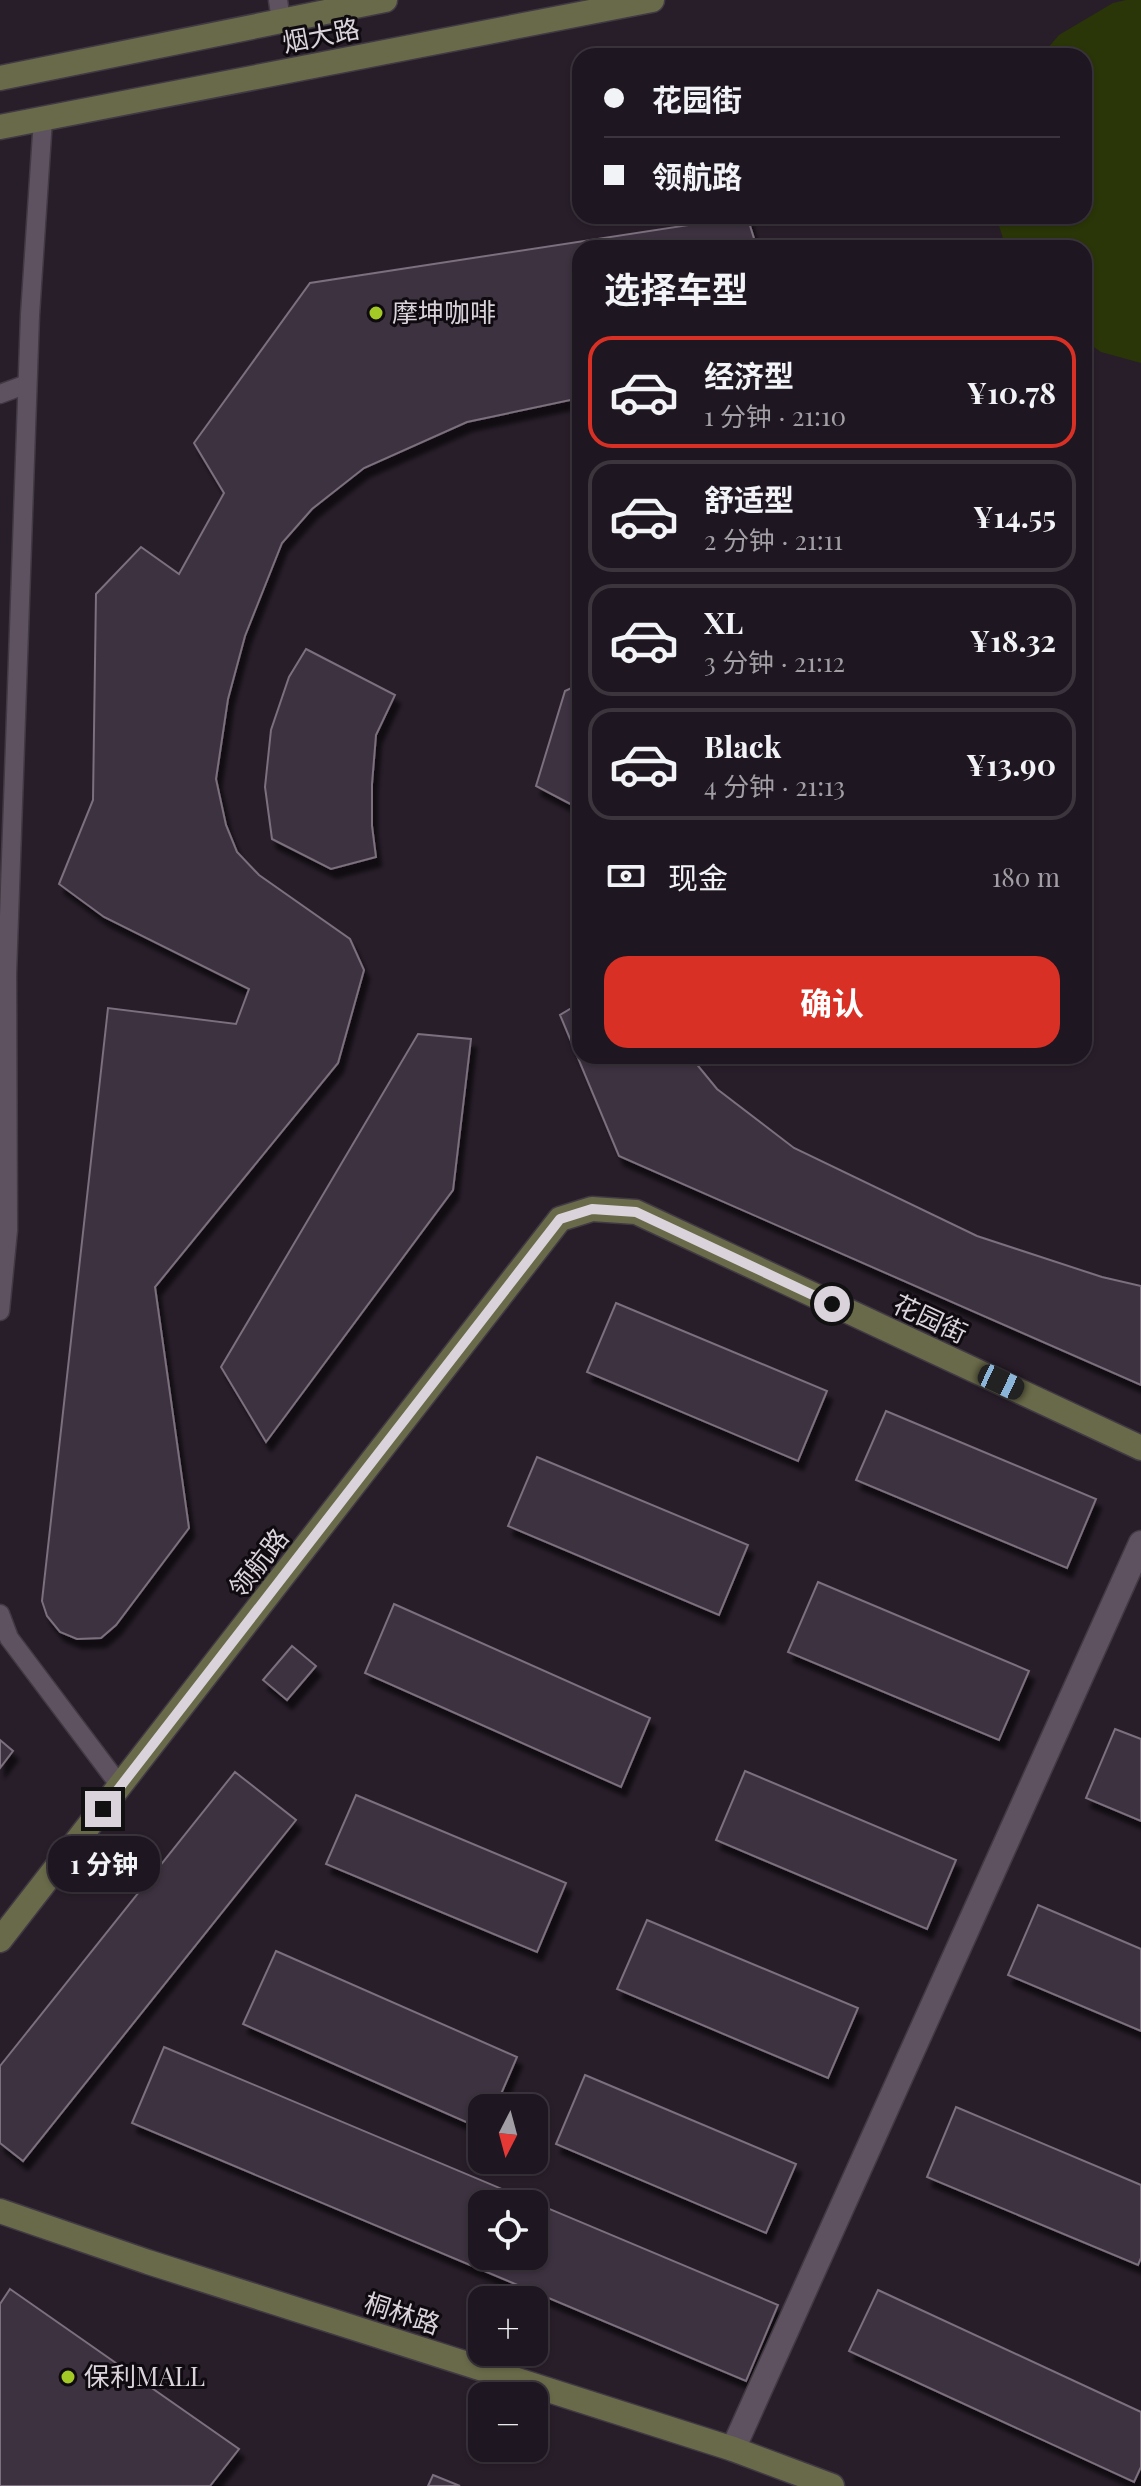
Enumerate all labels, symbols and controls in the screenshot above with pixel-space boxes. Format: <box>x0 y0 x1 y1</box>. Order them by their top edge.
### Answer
street label: 烟大路 <box>279 10 362 59</box>
text: 花园街 <box>652 79 742 119</box>
text: 领航路 <box>652 156 742 196</box>
text: 选择车型 <box>604 264 748 312</box>
place label: 摩坤咖啡 <box>392 294 496 329</box>
marker: 摩坤咖啡 <box>367 304 385 322</box>
text: 经济型 <box>704 355 794 395</box>
icon: car <box>608 356 680 428</box>
text: ¥10.78 <box>967 372 1056 412</box>
text: 1 分钟 · 21:10 <box>704 398 846 433</box>
text: 舒适型 <box>704 479 794 519</box>
icon: car <box>608 480 680 552</box>
text: ¥14.55 <box>973 496 1056 536</box>
text: 2 分钟 · 21:11 <box>704 522 843 557</box>
text: XL <box>704 602 743 642</box>
icon: car <box>608 604 680 676</box>
text: ¥18.32 <box>970 620 1056 660</box>
text: 3 分钟 · 21:12 <box>704 644 845 679</box>
text: Black <box>704 726 781 766</box>
icon: car <box>608 728 680 800</box>
text: ¥13.90 <box>966 744 1056 784</box>
text: 4 分钟 · 21:13 <box>704 768 845 803</box>
icon: cash <box>604 854 648 898</box>
text: 现金 <box>668 857 728 897</box>
text: 180 m <box>992 859 1060 894</box>
button: 确认 <box>604 956 1060 1048</box>
street label: 花园街 <box>888 1285 973 1350</box>
route start <box>814 1286 850 1322</box>
car <box>974 1361 1028 1403</box>
street label: 领航路 <box>220 1521 296 1604</box>
route end <box>85 1791 121 1827</box>
callout: 1 分钟 <box>47 1837 159 1893</box>
text: 1 分钟 <box>70 1846 138 1881</box>
north arrow <box>468 2094 548 2174</box>
map controls <box>468 2094 548 2462</box>
button: locate <box>468 2190 548 2270</box>
street label: 桐林路 <box>360 2284 445 2341</box>
button: + <box>468 2286 548 2366</box>
place label: 保利MALL <box>84 2358 205 2393</box>
marker: 保利MALL <box>59 2368 77 2386</box>
button: − <box>468 2382 548 2462</box>

